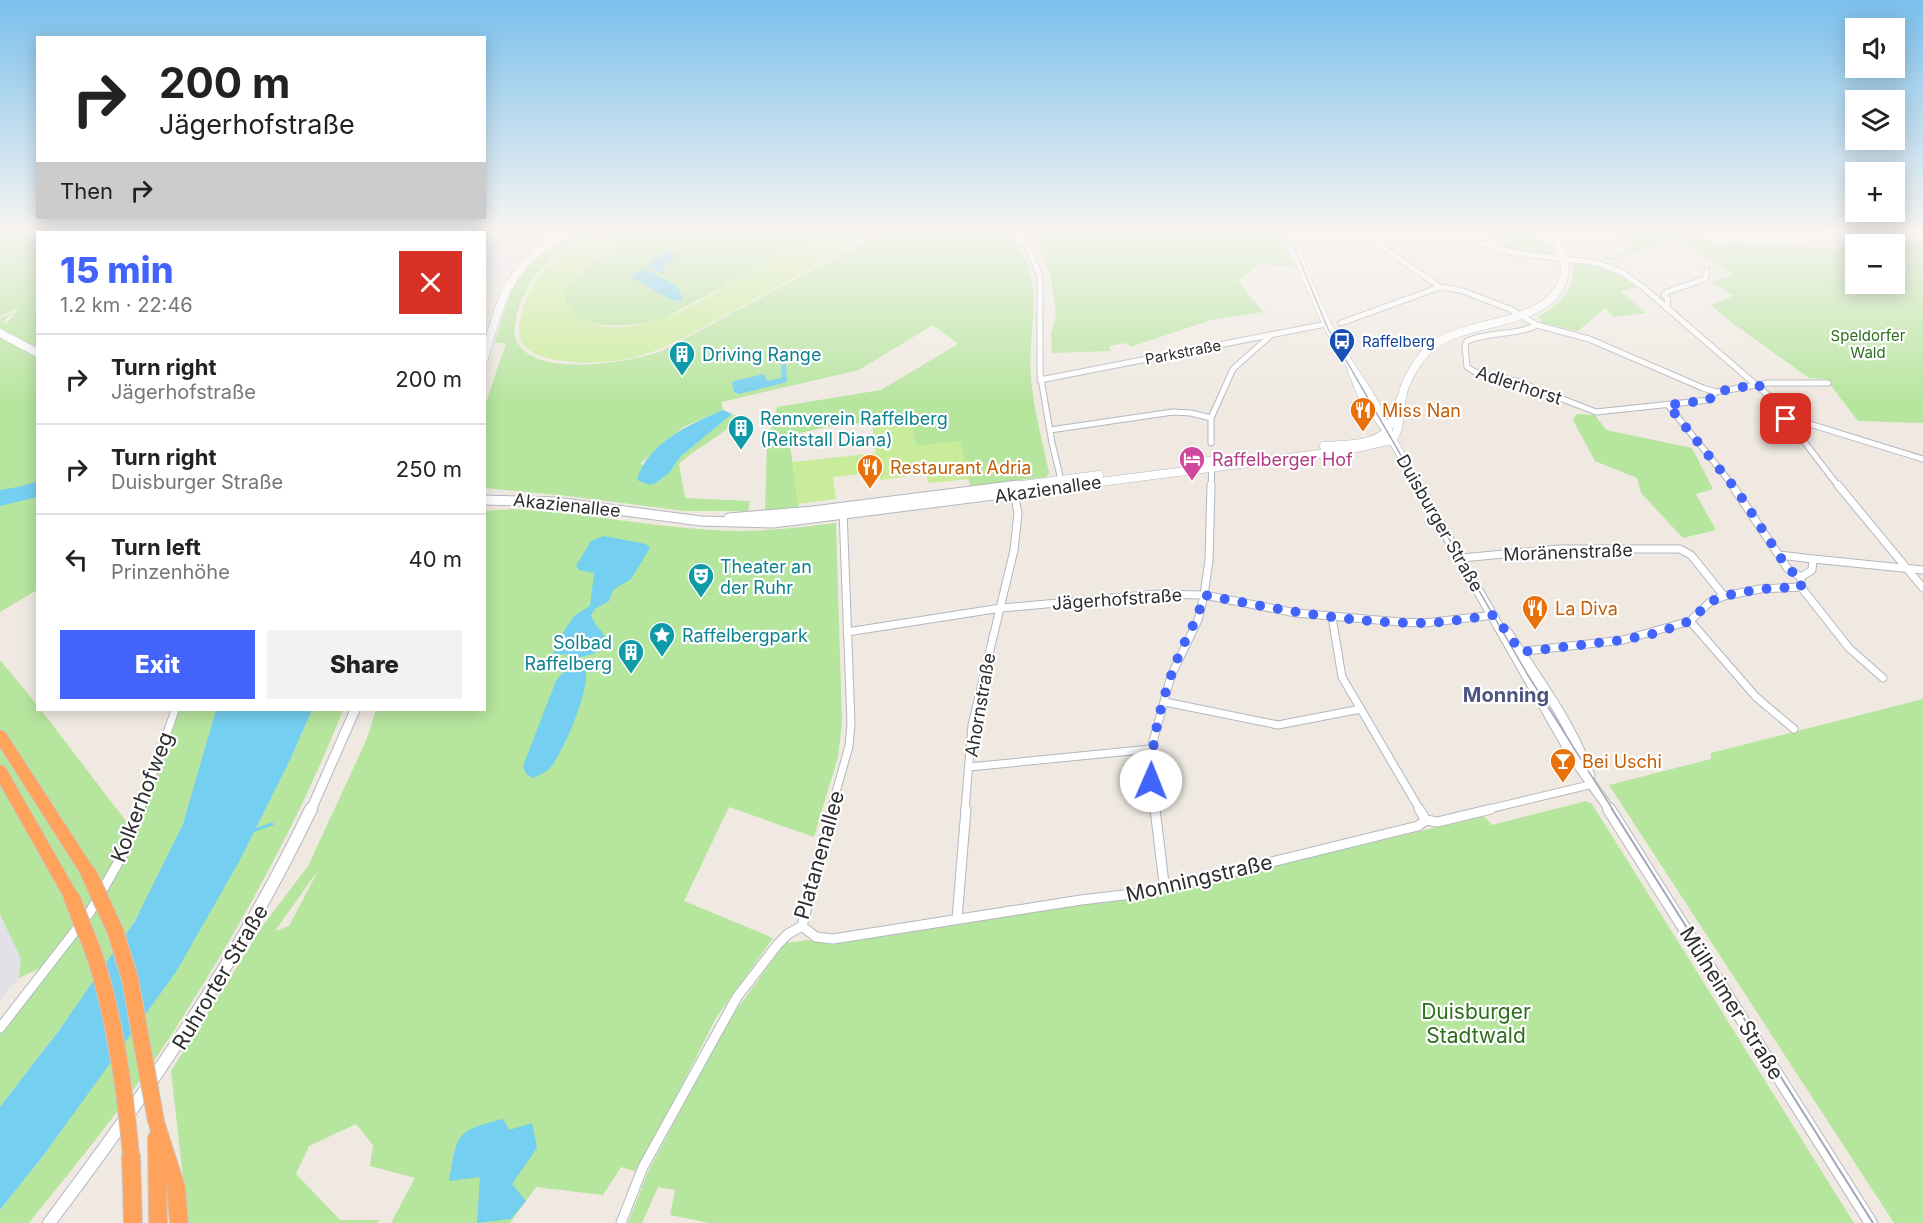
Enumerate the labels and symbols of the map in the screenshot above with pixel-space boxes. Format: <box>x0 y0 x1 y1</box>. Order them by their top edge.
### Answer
bus stop icon: Raffelberg <box>1327 326 1357 364</box>
park label: Speldorfer Wald <box>1831 326 1906 362</box>
place label: Raffelberg <box>1362 332 1435 351</box>
street label: Parkstraße <box>1143 335 1223 369</box>
building icon: Driving Range <box>667 339 697 377</box>
place label: Driving Range <box>702 344 821 365</box>
street label: Adlerhorst <box>1473 361 1565 409</box>
pin <box>1760 393 1811 444</box>
restaurant icon: Miss Nan <box>1348 395 1378 433</box>
place label: Miss Nan <box>1382 400 1461 421</box>
place label: Rennverein Raffelberg (Reitstall Diana) <box>760 408 948 450</box>
building icon: Rennverein Raffelberg (Reitstall Diana) <box>726 413 756 451</box>
hotel icon: Raffelberger Hof <box>1177 444 1207 482</box>
place label: Raffelberger Hof <box>1212 449 1353 470</box>
street label: Duisburger Straße <box>1392 451 1488 595</box>
restaurant icon: Restaurant Adria <box>855 452 885 490</box>
place label: Restaurant Adria <box>890 457 1031 478</box>
street label: Akazienallee <box>993 471 1103 507</box>
street label: Akazienallee <box>512 489 622 521</box>
street label: Moränenstraße <box>1503 539 1633 565</box>
place label: Theater an der Ruhr <box>720 556 812 598</box>
theatre icon: Theater an der Ruhr <box>686 561 716 599</box>
street label: Jägerhofstraße <box>1051 584 1183 614</box>
restaurant icon: La Diva <box>1520 593 1550 631</box>
place label: La Diva <box>1555 598 1618 619</box>
place icon: Raffelbergpark <box>647 620 677 658</box>
place label: Raffelbergpark <box>682 625 808 646</box>
place label: Solbad Raffelberg <box>524 632 612 674</box>
building icon: Solbad Raffelberg <box>616 637 646 675</box>
street label: Ahornstraße <box>961 651 999 759</box>
district label: Monning <box>1463 683 1549 707</box>
street label: Kolkerhofweg <box>106 728 178 866</box>
bar icon: Bei Uschi <box>1548 746 1578 784</box>
position arrow <box>1119 749 1183 813</box>
place label: Bei Uschi <box>1582 751 1662 772</box>
street label: Platanenallee <box>789 788 849 922</box>
street label: Monningstraße <box>1123 849 1275 907</box>
street label: Ruhrorter Straße <box>167 900 273 1054</box>
street label: Mülheimer Straße <box>1675 922 1789 1084</box>
park label: Duisburger Stadtwald <box>1421 999 1531 1048</box>

